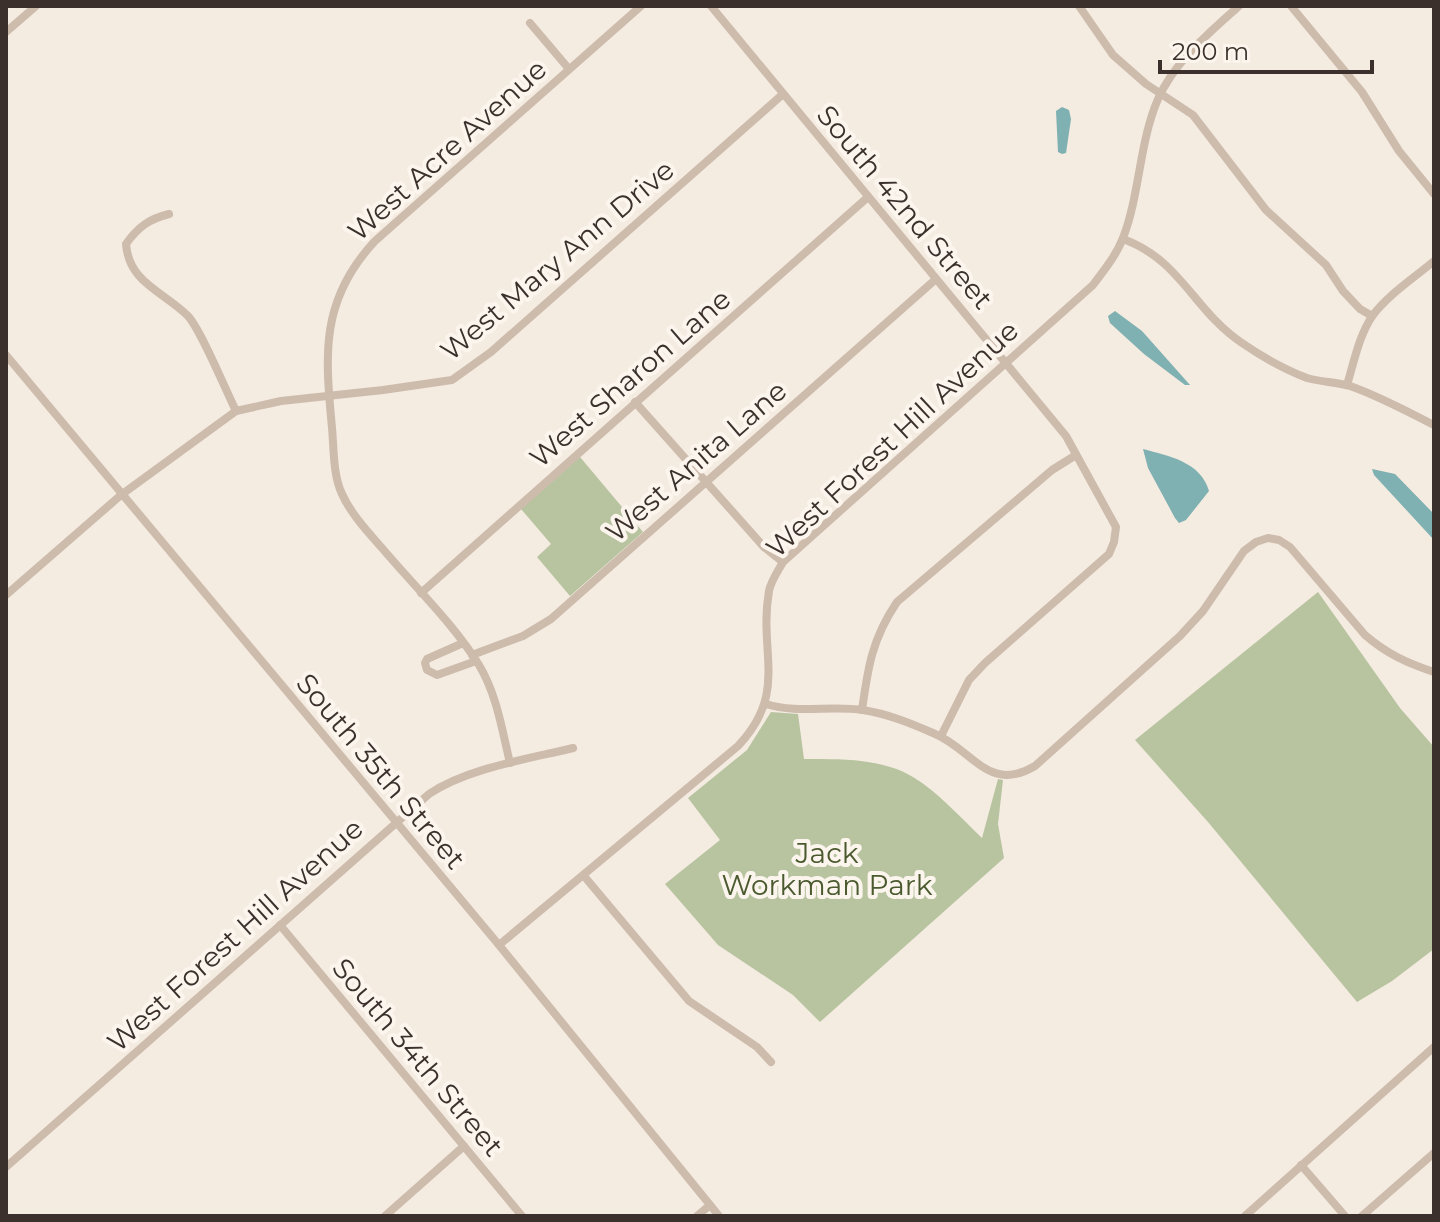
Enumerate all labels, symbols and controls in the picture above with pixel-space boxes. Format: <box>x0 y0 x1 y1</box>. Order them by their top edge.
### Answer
scale bar <box>1160 24 1372 74</box>
text: 200 m <box>1172 37 1249 66</box>
street label: West Acre Avenue <box>341 52 553 248</box>
street label: South 42nd Street <box>810 98 1000 316</box>
street label: West Mary Ann Drive <box>433 152 681 368</box>
street label: West Sharon Lane <box>523 282 737 474</box>
street label: West Forest Hill Avenue <box>759 313 1025 565</box>
street label: West Anita Lane <box>599 373 793 549</box>
street label: South 35th Street <box>289 666 473 876</box>
street label: West Forest Hill Avenue <box>100 811 370 1059</box>
park label: Jack Workman Park <box>721 836 933 902</box>
street label: South 34th Street <box>325 951 511 1163</box>

